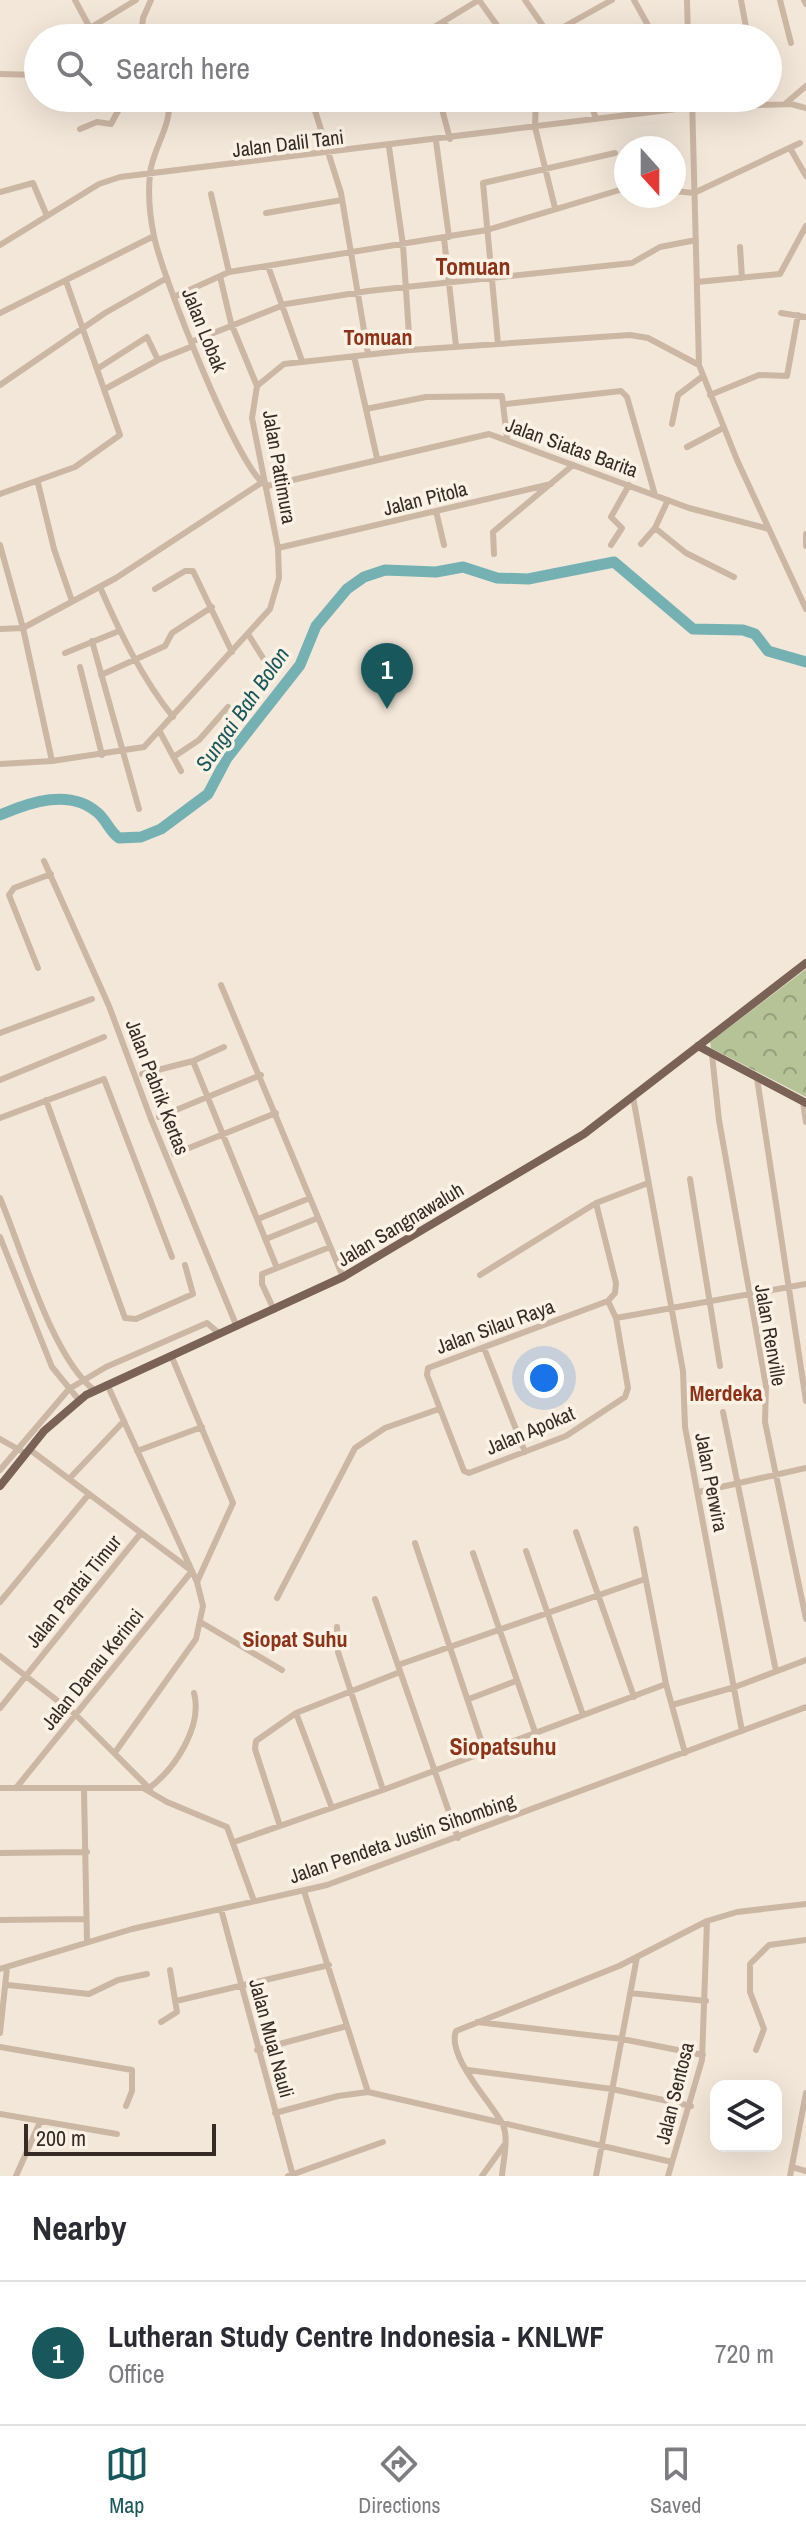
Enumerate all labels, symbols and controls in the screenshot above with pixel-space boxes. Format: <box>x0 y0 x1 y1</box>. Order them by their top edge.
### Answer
search box <box>24 24 782 112</box>
icon: search <box>52 46 96 90</box>
text: Search here <box>116 48 250 88</box>
street label: Jalan Dalil Tani <box>231 123 345 163</box>
north arrow <box>614 136 686 208</box>
district label: Tomuan <box>435 250 511 282</box>
street label: Jalan Lobak <box>176 284 234 377</box>
district label: Tomuan <box>344 322 412 352</box>
street label: Jalan Pattimura <box>257 408 303 526</box>
street label: Jalan Siatas Barita <box>502 411 642 483</box>
street label: Jalan Pitola <box>380 475 470 521</box>
water label: Sungai Bah Bolon <box>188 641 296 777</box>
pin: 1 <box>361 643 413 709</box>
street label: Jalan Pabrik Kertas <box>120 1015 196 1159</box>
street label: Jalan Sangnawaluh <box>332 1176 468 1272</box>
street label: Jalan Renville <box>749 1282 793 1388</box>
street label: Jalan Silau Raya <box>432 1292 558 1360</box>
your location <box>524 1358 564 1398</box>
district label: Merdeka <box>689 1378 763 1408</box>
street label: Jalan Apokat <box>481 1399 579 1461</box>
street label: Jalan Perwira <box>689 1430 735 1534</box>
street label: Jalan Pantai Timur <box>19 1528 127 1653</box>
street label: Jalan Danau Kerinci <box>35 1603 149 1735</box>
district label: Siopat Suhu <box>242 1624 348 1654</box>
district label: Siopatsuhu <box>449 1730 557 1762</box>
street label: Jalan Pendeta Justin Sihombing <box>286 1787 518 1889</box>
street label: Jalan Mual Nauli <box>243 1976 301 2100</box>
street label: Jalan Sentosa <box>648 2039 700 2147</box>
map controls <box>710 2080 782 2152</box>
button: layers <box>710 2080 782 2152</box>
scale bar <box>24 2120 216 2156</box>
text: 200 m <box>36 2123 86 2153</box>
text: Nearby <box>32 2205 127 2251</box>
text: Lutheran Study Centre Indonesia - KNLWF <box>108 2316 604 2356</box>
text: 1 <box>52 2336 64 2371</box>
text: 720 m <box>715 2336 774 2371</box>
text: Office <box>108 2356 165 2391</box>
tab: Map <box>105 2442 149 2520</box>
tab: Directions <box>358 2442 441 2520</box>
tab: Saved <box>650 2442 701 2520</box>

